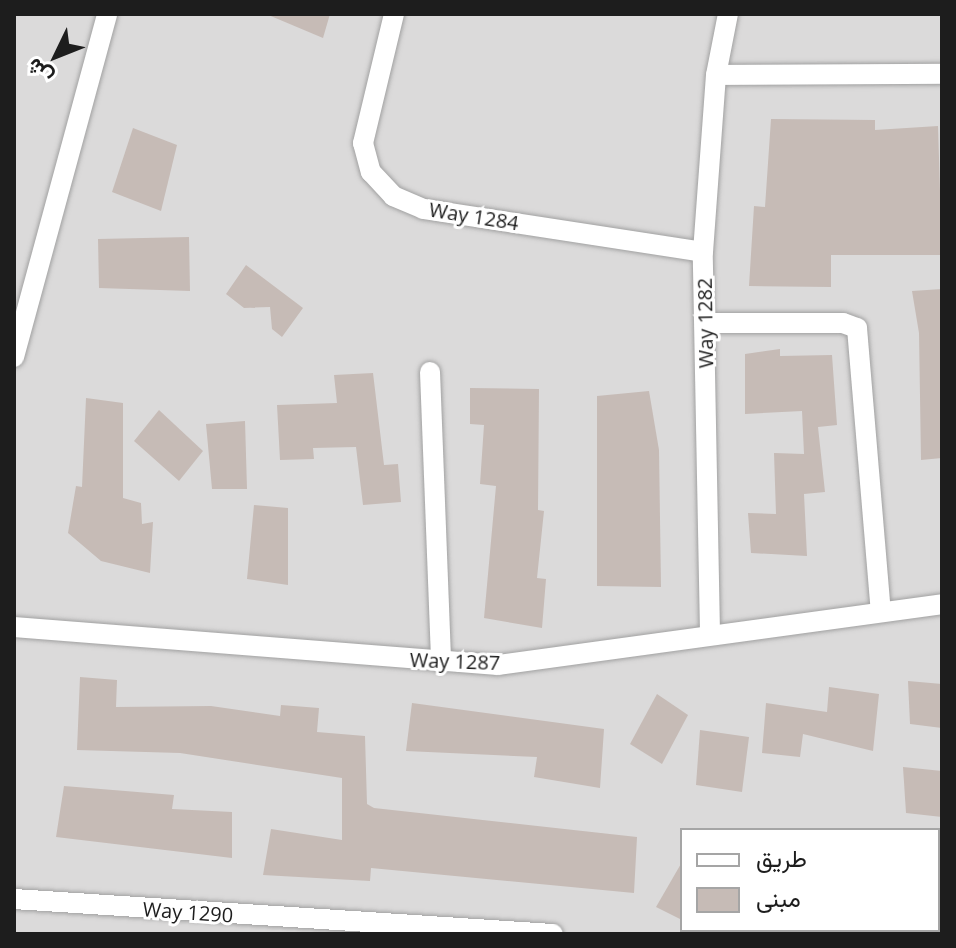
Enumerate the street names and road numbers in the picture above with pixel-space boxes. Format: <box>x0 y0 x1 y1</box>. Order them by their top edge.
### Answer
street label: Way 1284 <box>427 197 521 235</box>
street label: Way 1282 <box>692 278 718 368</box>
street label: Way 1287 <box>409 647 501 675</box>
street label: Way 1290 <box>142 897 234 927</box>

